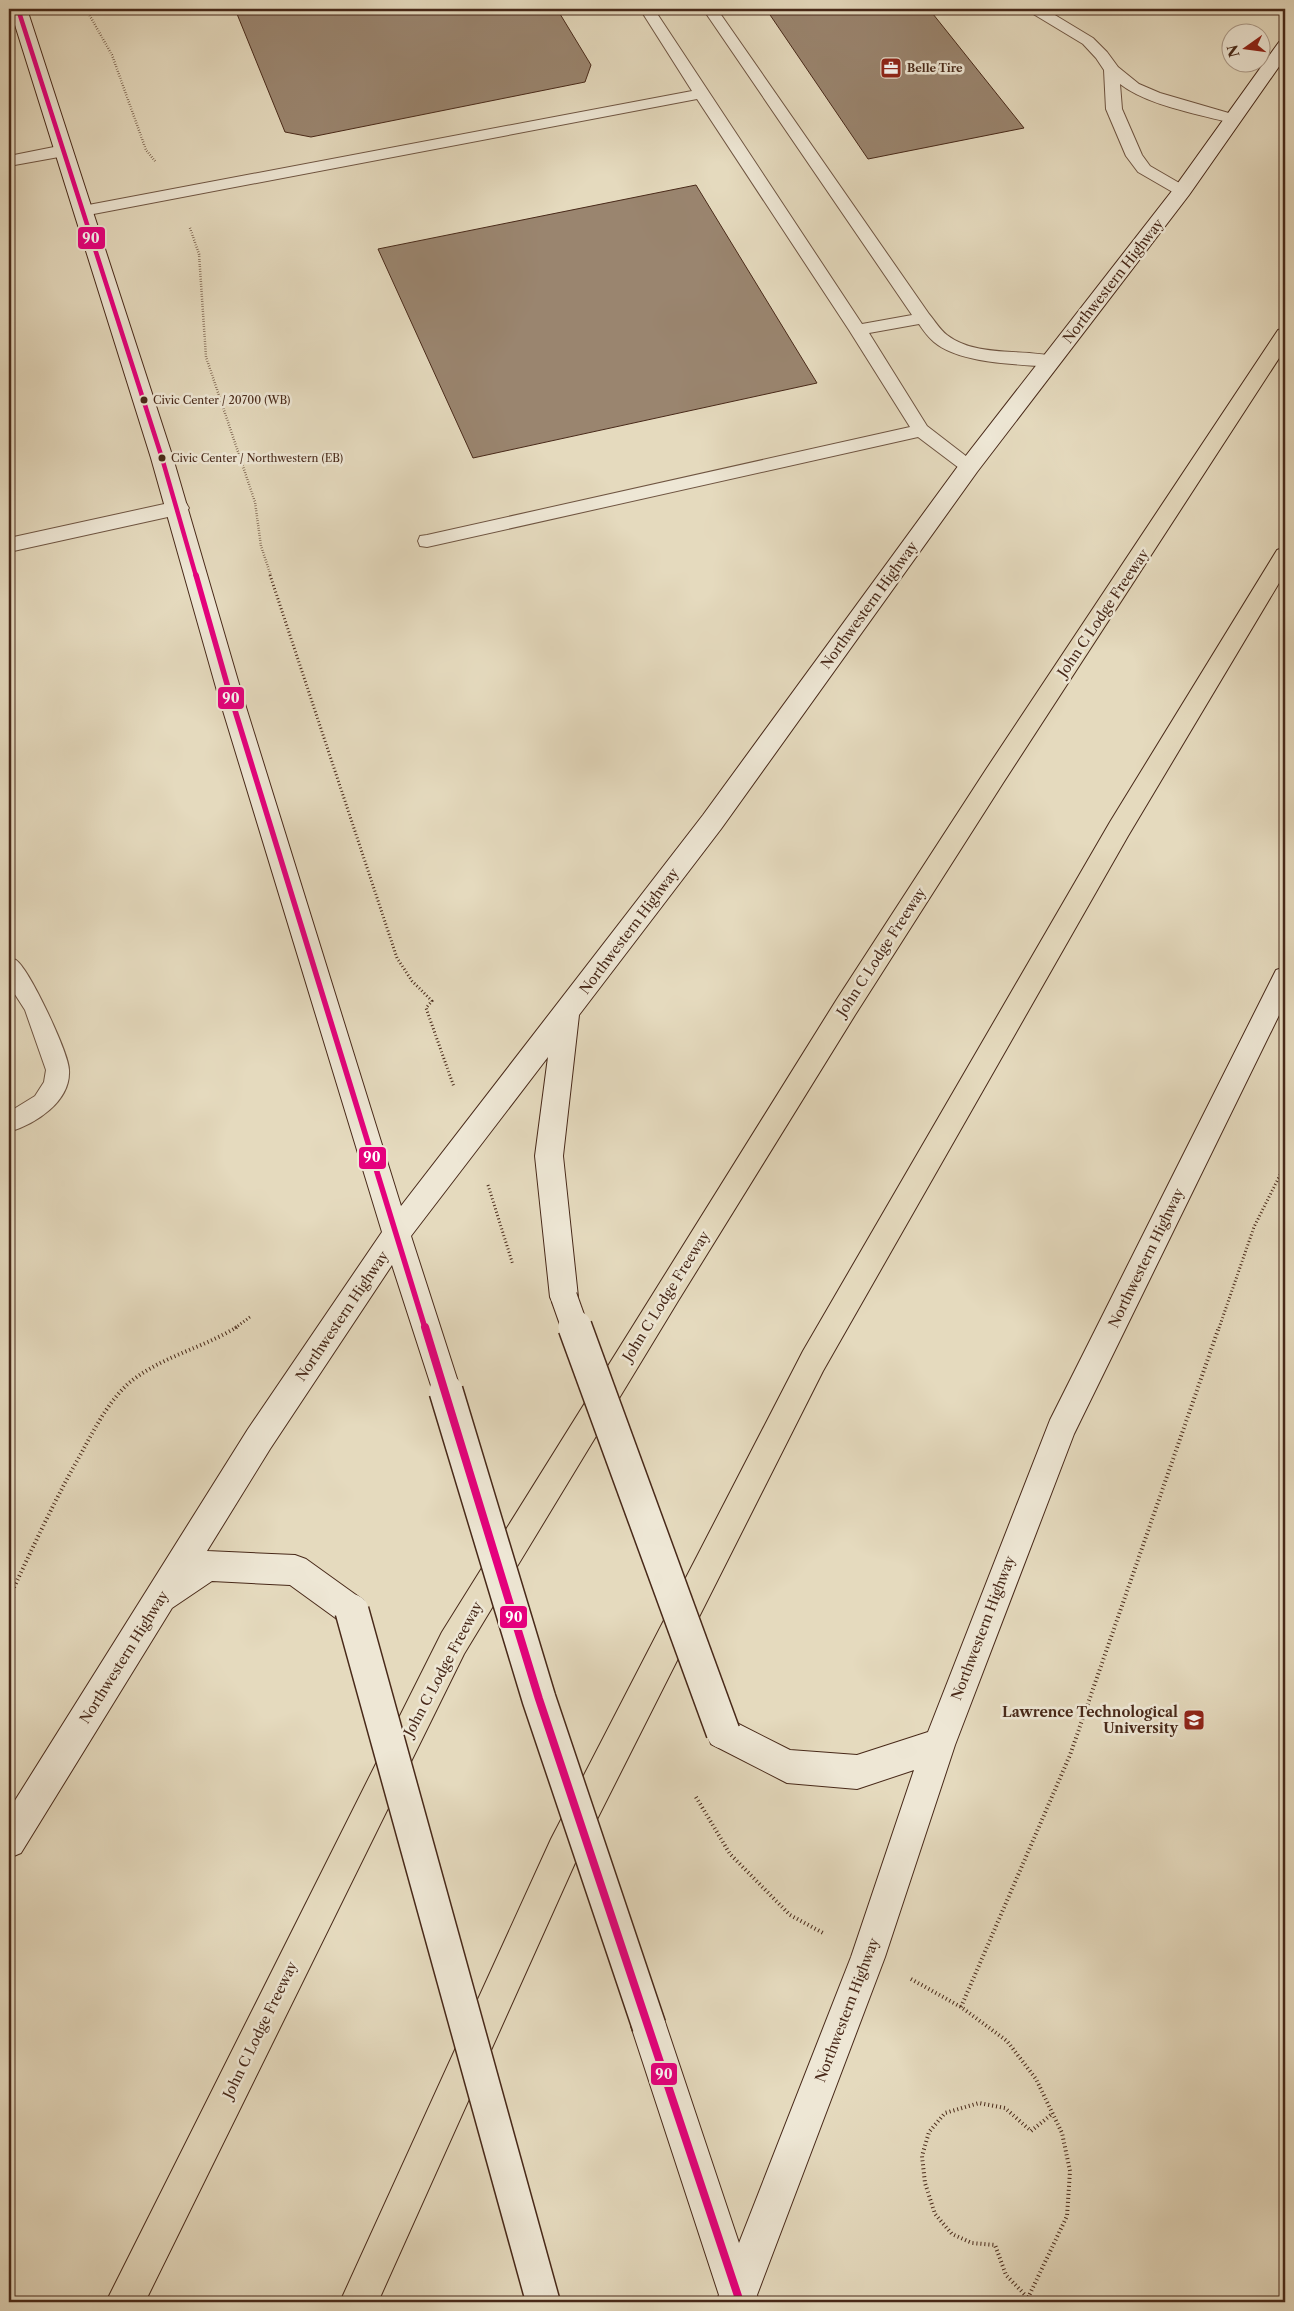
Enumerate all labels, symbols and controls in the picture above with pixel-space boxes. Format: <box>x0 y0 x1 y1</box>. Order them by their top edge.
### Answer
north arrow <box>1222 22 1272 72</box>
text: N <box>1223 43 1244 59</box>
office icon: Belle Tire <box>879 56 903 80</box>
place label: Belle Tire <box>907 61 963 75</box>
street label: Northwestern Highway <box>1059 215 1167 347</box>
line badge: 90 <box>77 226 106 250</box>
text: 90 <box>82 229 100 247</box>
place label: Civic Center / 20700 (WB) <box>153 393 290 407</box>
marker: Civic Center / 20700 (WB) <box>139 395 149 405</box>
place label: Civic Center / Northwestern (EB) <box>171 451 343 465</box>
marker: Civic Center / Northwestern (EB) <box>157 453 167 463</box>
street label: Northwestern Highway <box>817 538 921 672</box>
street label: John C Lodge Freeway <box>1052 545 1153 682</box>
line badge: 90 <box>217 686 245 710</box>
text: 90 <box>222 689 240 707</box>
street label: Northwestern Highway <box>576 864 682 998</box>
street label: John C Lodge Freeway <box>831 884 930 1022</box>
line badge: 90 <box>358 1146 387 1170</box>
text: 90 <box>363 1148 381 1166</box>
street label: Northwestern Highway <box>1104 1185 1188 1331</box>
street label: John C Lodge Freeway <box>617 1227 714 1366</box>
street label: Northwestern Highway <box>292 1247 392 1385</box>
street label: Northwestern Highway <box>947 1553 1019 1703</box>
street label: Northwestern Highway <box>76 1587 172 1727</box>
street label: John C Lodge Freeway <box>399 1598 486 1741</box>
line badge: 90 <box>499 1605 528 1629</box>
text: 90 <box>505 1608 523 1626</box>
place label: Lawrence Technological University <box>1002 1703 1178 1737</box>
school or university icon: Lawrence Technological University <box>1182 1708 1206 1732</box>
street label: Northwestern Highway <box>811 1935 883 2085</box>
street label: John C Lodge Freeway <box>218 1958 301 2103</box>
line badge: 90 <box>650 2062 678 2086</box>
text: 90 <box>655 2065 673 2083</box>

